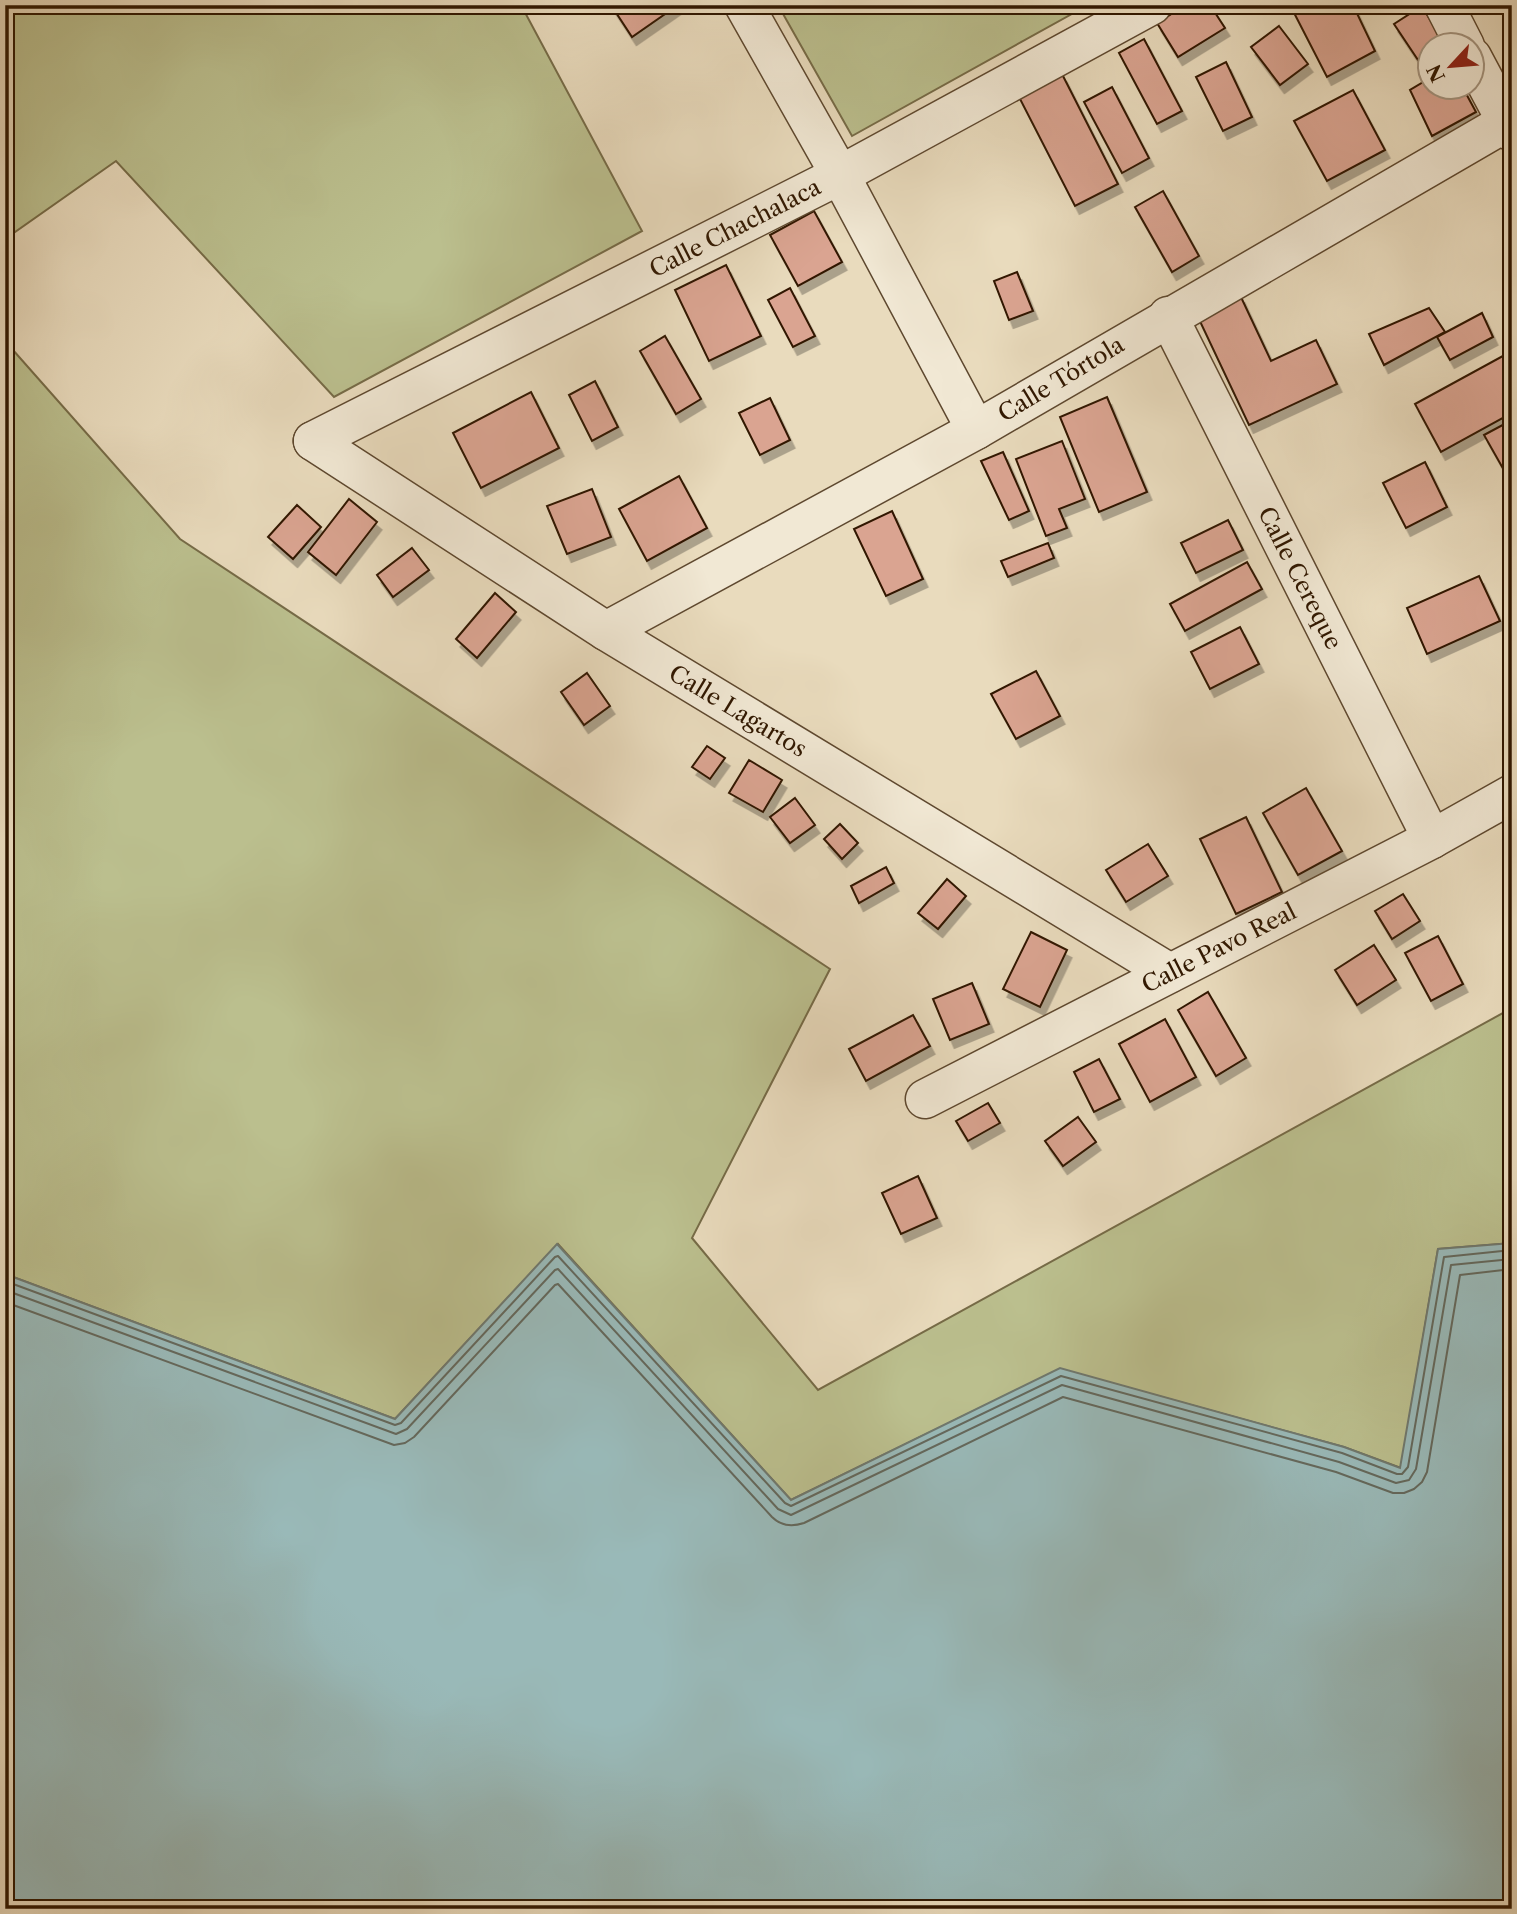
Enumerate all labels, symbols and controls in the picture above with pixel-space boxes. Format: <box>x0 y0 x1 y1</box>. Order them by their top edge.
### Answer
north arrow <box>1416 32 1486 102</box>
text: N <box>1422 61 1450 86</box>
street label: Calle Chachalaca <box>645 172 826 283</box>
street label: Calle Tórtola <box>993 330 1130 428</box>
street label: Calle Cereque <box>1252 502 1348 654</box>
street label: Calle Lagartos <box>664 659 812 763</box>
street label: Calle Pavo Real <box>1137 897 1301 999</box>

